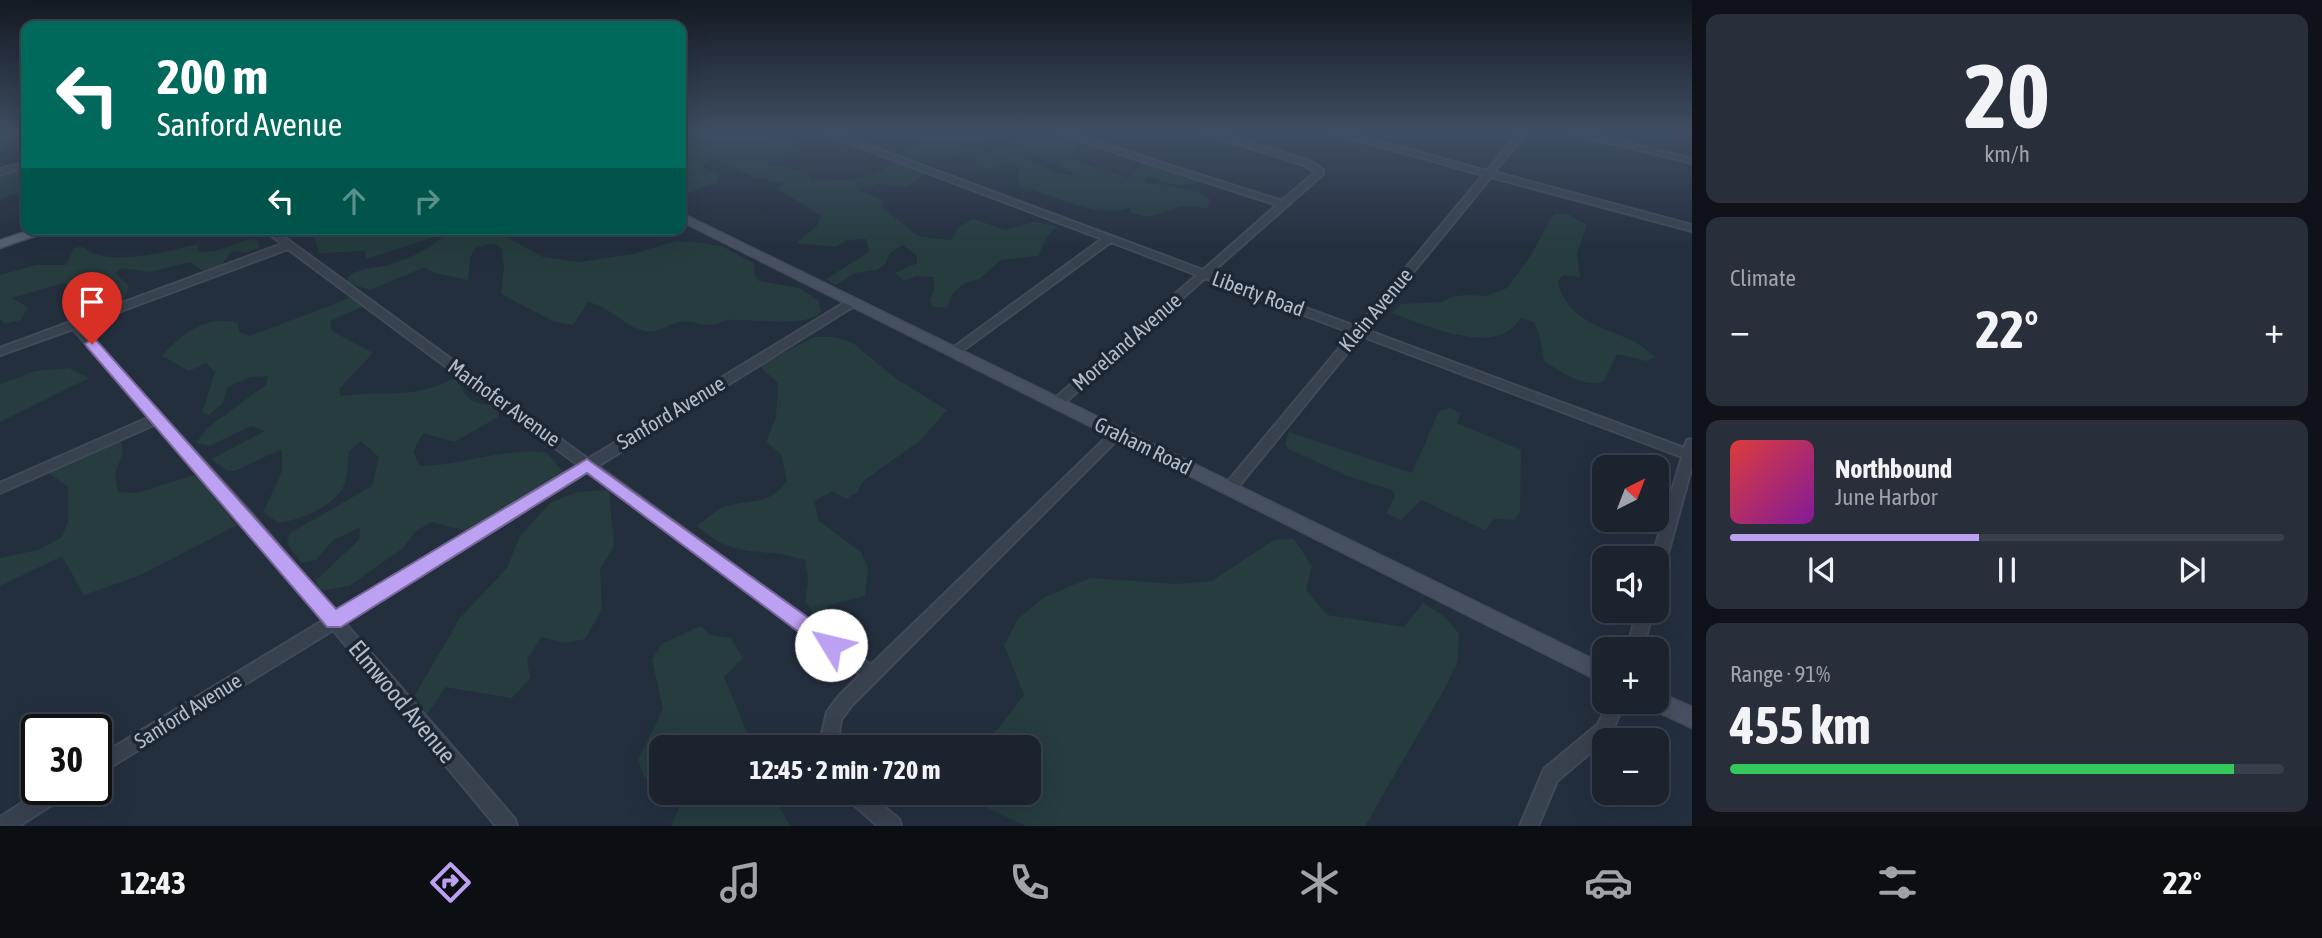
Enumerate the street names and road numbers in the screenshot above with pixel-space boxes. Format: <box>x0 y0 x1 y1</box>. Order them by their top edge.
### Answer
street label: Klein Avenue <box>1334 263 1417 356</box>
street label: Liberty Road <box>1209 265 1308 321</box>
street label: Moreland Avenue <box>1067 288 1186 395</box>
street label: Marhofer Avenue <box>444 354 565 451</box>
street label: Sanford Avenue <box>612 371 729 454</box>
street label: Graham Road <box>1091 411 1196 479</box>
street label: Elmwood Avenue <box>343 635 461 768</box>
street label: Sanford Avenue <box>130 668 245 753</box>

